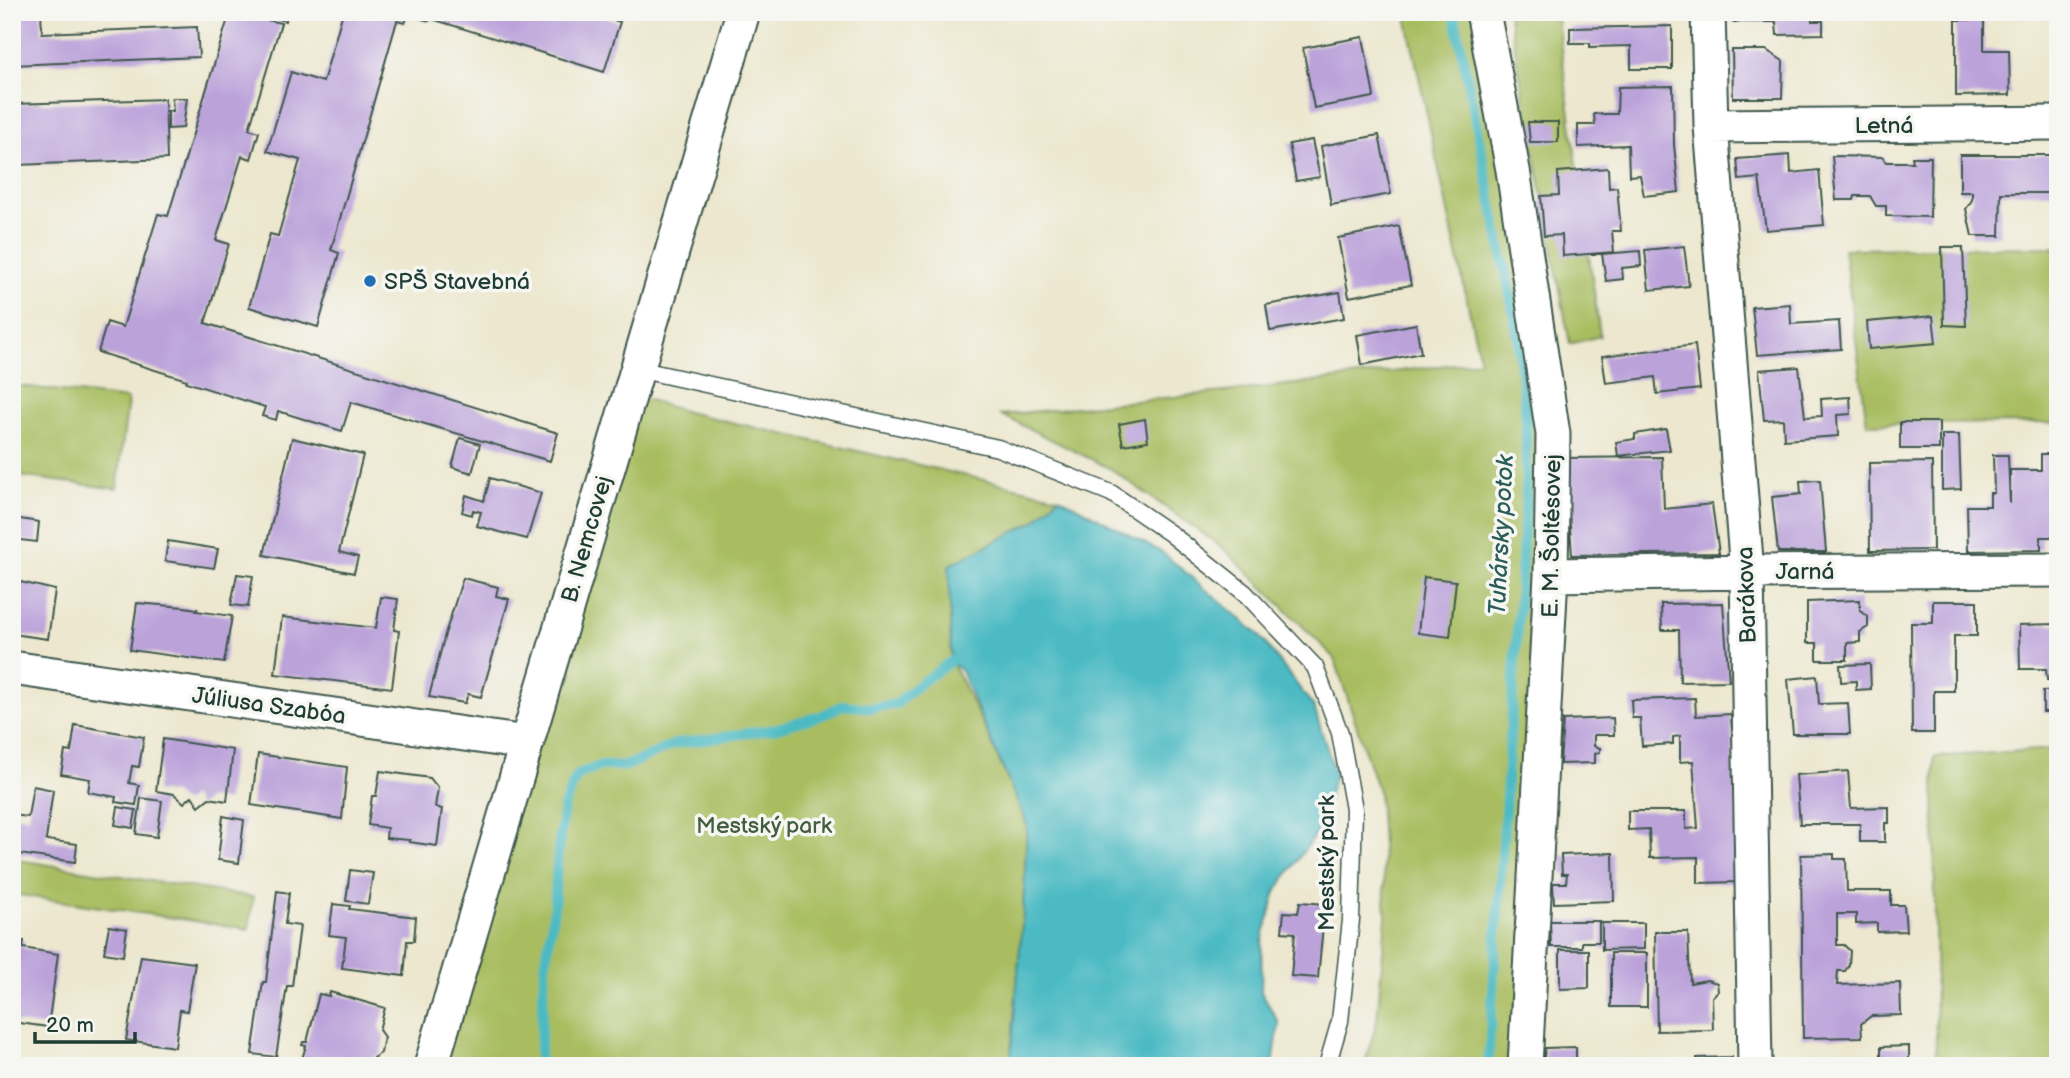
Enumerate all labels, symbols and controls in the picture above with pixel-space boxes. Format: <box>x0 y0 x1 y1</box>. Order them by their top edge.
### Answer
street label: Letná <box>1854 112 1914 140</box>
place label: SPŠ Stavebná <box>384 268 530 296</box>
marker: SPŠ Stavebná <box>362 273 378 289</box>
water label: Tuhársky potok <box>1483 453 1520 616</box>
street label: E. M. Šoltésovej <box>1537 454 1567 618</box>
street label: B. Nemcovej <box>555 473 618 606</box>
street label: Barákova <box>1731 546 1763 644</box>
street label: Jarná <box>1776 558 1834 586</box>
street label: Júliusa Szabóa <box>190 681 347 731</box>
street label: Mestský park <box>1313 794 1341 931</box>
park label: Mestský park <box>696 812 833 840</box>
scale bar <box>35 1001 135 1045</box>
text: 20 m <box>46 1013 94 1038</box>

